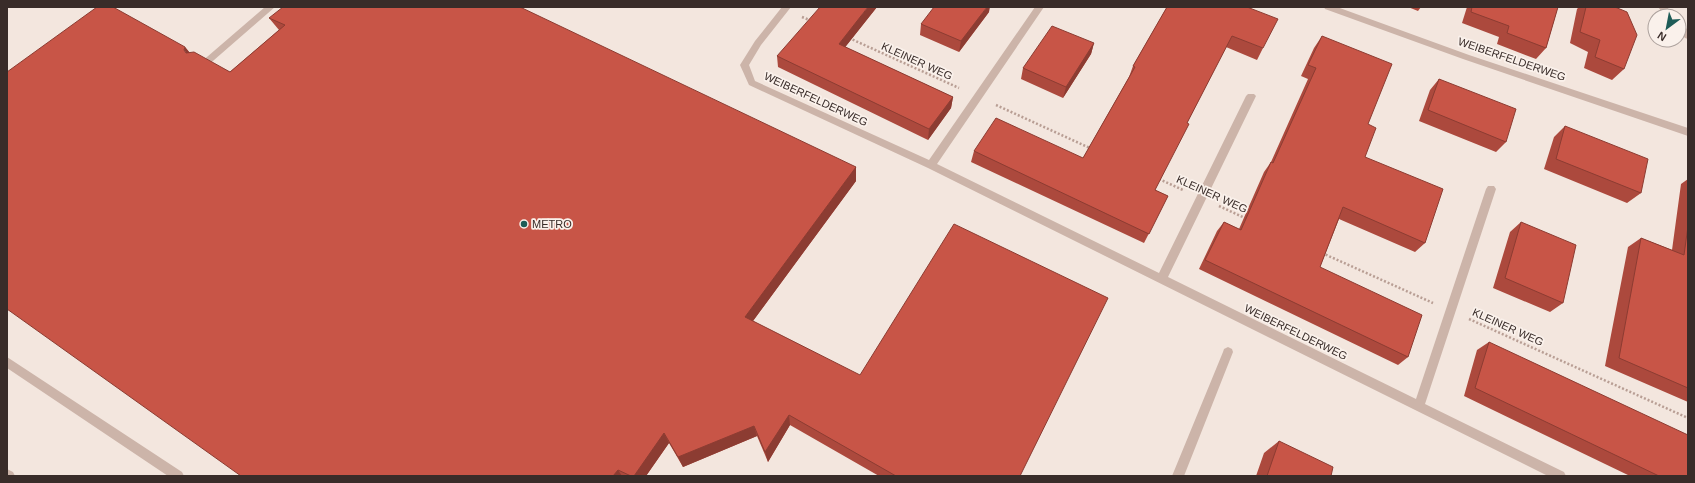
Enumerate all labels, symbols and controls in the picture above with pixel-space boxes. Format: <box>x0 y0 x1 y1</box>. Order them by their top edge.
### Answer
north arrow <box>1647 8 1687 48</box>
text: N <box>1655 29 1668 44</box>
street label: WEIBERFELDERWEG <box>1457 35 1567 83</box>
street label: KLEINER WEG <box>880 40 954 82</box>
street label: WEIBERFELDERWEG <box>762 70 870 128</box>
street label: KLEINER WEG <box>1175 173 1249 215</box>
place label: METRO <box>532 218 572 230</box>
marker: METRO <box>519 219 529 229</box>
street label: WEIBERFELDERWEG <box>1243 302 1349 362</box>
street label: KLEINER WEG <box>1471 306 1545 348</box>

